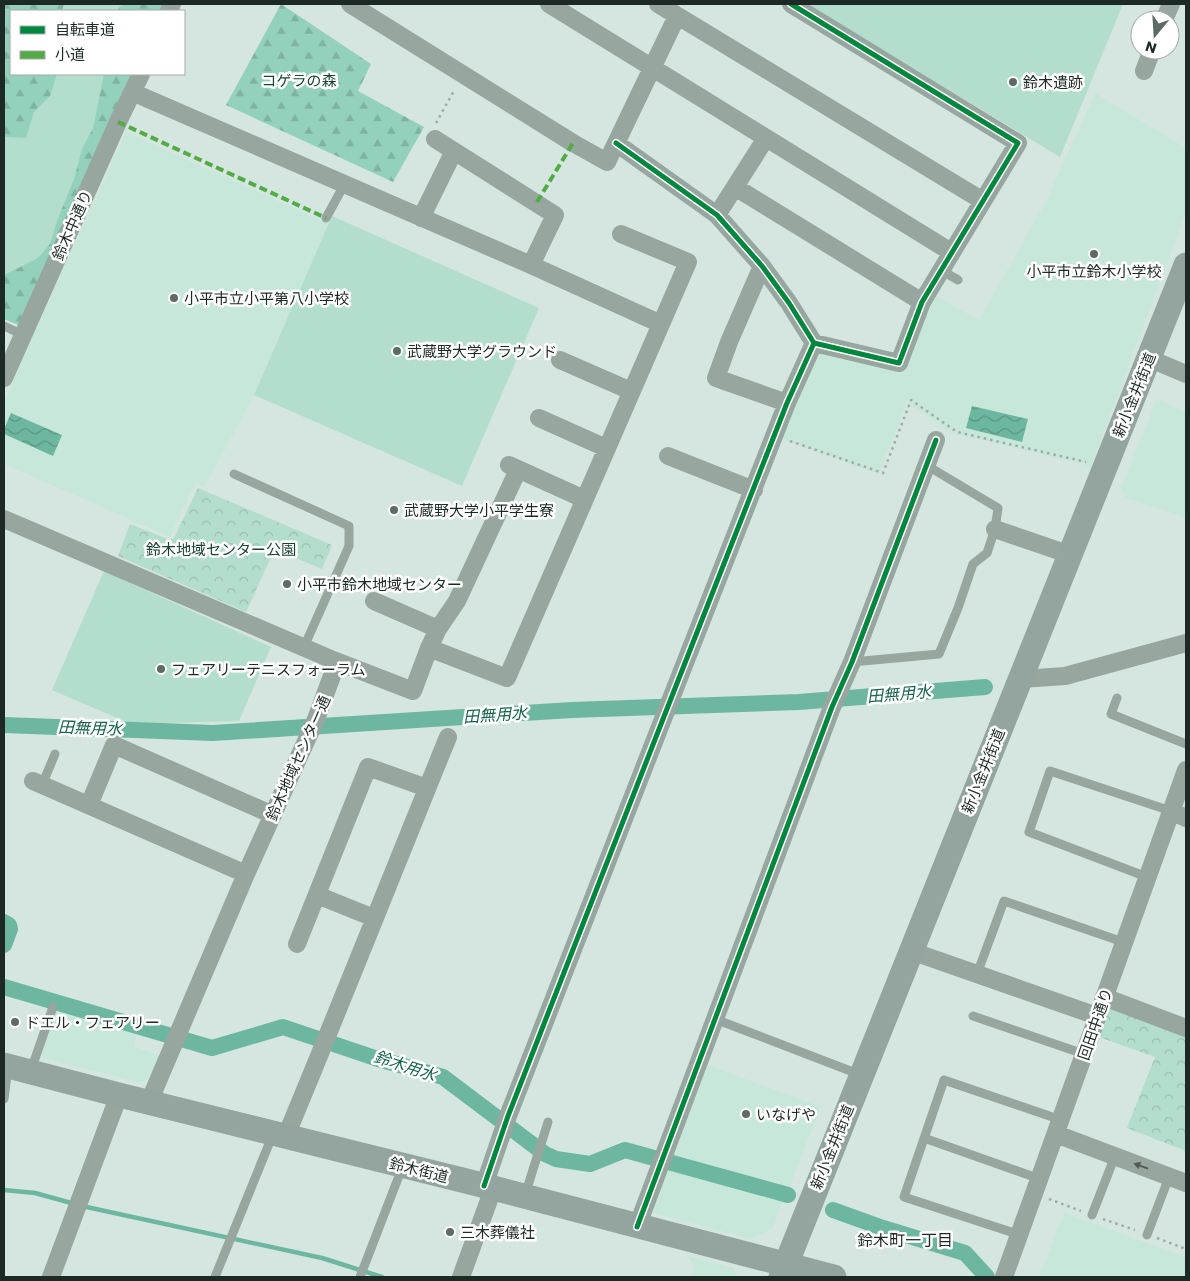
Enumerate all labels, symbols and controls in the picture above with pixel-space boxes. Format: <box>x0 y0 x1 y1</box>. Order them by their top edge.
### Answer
legend <box>10 10 185 75</box>
north arrow <box>1130 10 1180 60</box>
text: 自転車道 <box>55 19 115 40</box>
text: N <box>1143 36 1159 59</box>
text: 小道 <box>55 44 85 65</box>
park label: コゲラの森 <box>261 70 337 91</box>
place label: 鈴木遺跡 <box>1023 72 1083 93</box>
marker: 鈴木遺跡 <box>1007 76 1019 88</box>
street label: 鈴木中通り <box>47 186 97 264</box>
marker: 小平市立鈴木小学校 <box>1088 248 1100 260</box>
place label: 小平市立鈴木小学校 <box>1026 261 1162 282</box>
place label: 小平市立小平第八小学校 <box>184 288 349 309</box>
marker: 小平市立小平第八小学校 <box>168 292 180 304</box>
place label: 武蔵野大学グラウンド <box>407 341 557 362</box>
marker: 武蔵野大学グラウンド <box>391 345 403 357</box>
street label: 新小金井街道 <box>1107 349 1161 441</box>
place label: 武蔵野大学小平学生寮 <box>404 500 554 521</box>
marker: 武蔵野大学小平学生寮 <box>388 504 400 516</box>
park label: 鈴木地域センター公園 <box>146 539 296 560</box>
place label: 小平市鈴木地域センター <box>297 574 462 595</box>
marker: 小平市鈴木地域センター <box>281 578 293 590</box>
place label: フェアリーテニスフォーラム <box>171 659 366 680</box>
marker: フェアリーテニスフォーラム <box>155 663 167 675</box>
water label: 田無用水 <box>866 680 934 708</box>
street label: 鈴木地域センター通 <box>261 692 335 824</box>
water label: 田無用水 <box>462 701 530 729</box>
water label: 田無用水 <box>58 715 124 741</box>
street label: 新小金井街道 <box>956 725 1010 817</box>
street label: 回田中通り <box>1073 985 1117 1063</box>
place label: ドエル・フェアリー <box>25 1012 160 1033</box>
marker: ドエル・フェアリー <box>9 1016 21 1028</box>
water label: 鈴木用水 <box>371 1045 441 1087</box>
street label: 新小金井街道 <box>805 1101 859 1193</box>
place label: いなげや <box>756 1104 816 1125</box>
marker: いなげや <box>740 1108 752 1120</box>
street label: 鈴木街道 <box>387 1153 451 1187</box>
one-way arrow <box>1133 1162 1148 1169</box>
place label: 三木葬儀社 <box>460 1222 535 1243</box>
marker: 三木葬儀社 <box>444 1226 456 1238</box>
district label: 鈴木町一丁目 <box>857 1229 953 1252</box>

